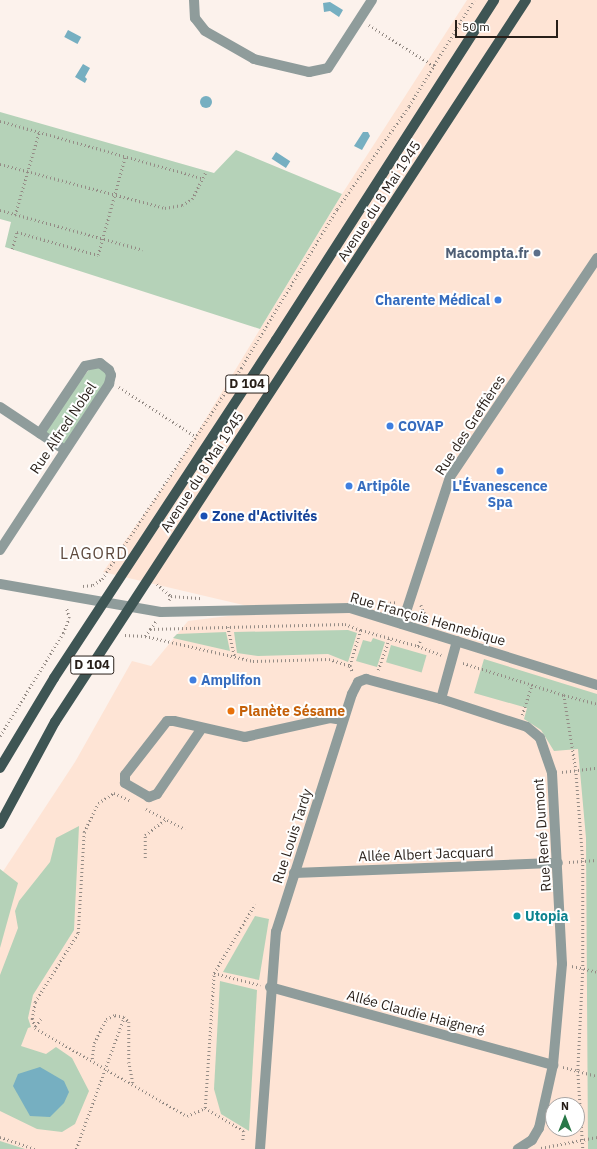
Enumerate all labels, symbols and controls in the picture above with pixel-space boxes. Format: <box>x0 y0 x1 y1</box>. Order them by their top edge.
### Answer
scale bar <box>457 12 560 38</box>
text: 50 m <box>462 19 490 34</box>
street label: Avenue du 8 Mai 1945 <box>334 138 424 264</box>
place label: Macompta.fr <box>445 245 529 261</box>
marker: Macompta.fr <box>532 248 542 258</box>
place label: Charente Médical <box>375 292 490 308</box>
marker: Charente Médical <box>493 295 503 305</box>
street label: Rue des Greffières <box>431 372 509 478</box>
road number: D 104 <box>225 373 269 395</box>
street label: Rue Alfred Nobel <box>26 379 100 477</box>
street label: Avenue du 8 Mai 1945 <box>157 409 247 535</box>
place label: COVAP <box>398 418 444 434</box>
marker: COVAP <box>385 421 395 431</box>
marker: L'Évanescence Spa <box>495 466 505 476</box>
place label: Artipôle <box>357 478 410 494</box>
place label: L'Évanescence Spa <box>452 478 548 510</box>
marker: Artipôle <box>344 481 354 491</box>
place label: Zone d'Activités <box>212 508 317 524</box>
marker: Zone d'Activités <box>199 511 209 521</box>
district label: LAGORD <box>60 543 128 563</box>
street label: Rue François Hennebique <box>348 589 508 649</box>
road number: D 104 <box>70 654 114 676</box>
place label: Amplifon <box>201 672 261 688</box>
marker: Amplifon <box>188 675 198 685</box>
place label: Planète Sésame <box>239 703 345 719</box>
marker: Planète Sésame <box>226 706 236 716</box>
street label: Rue René Dumont <box>530 778 554 892</box>
street label: Rue Louis Tardy <box>269 786 315 886</box>
street label: Allée Albert Jacquard <box>358 843 494 865</box>
place label: Utopia <box>525 908 568 924</box>
marker: Utopia <box>512 911 522 921</box>
street label: Allée Claudie Haigneré <box>345 986 487 1040</box>
north arrow <box>545 1097 585 1137</box>
text: N <box>561 1099 569 1113</box>

